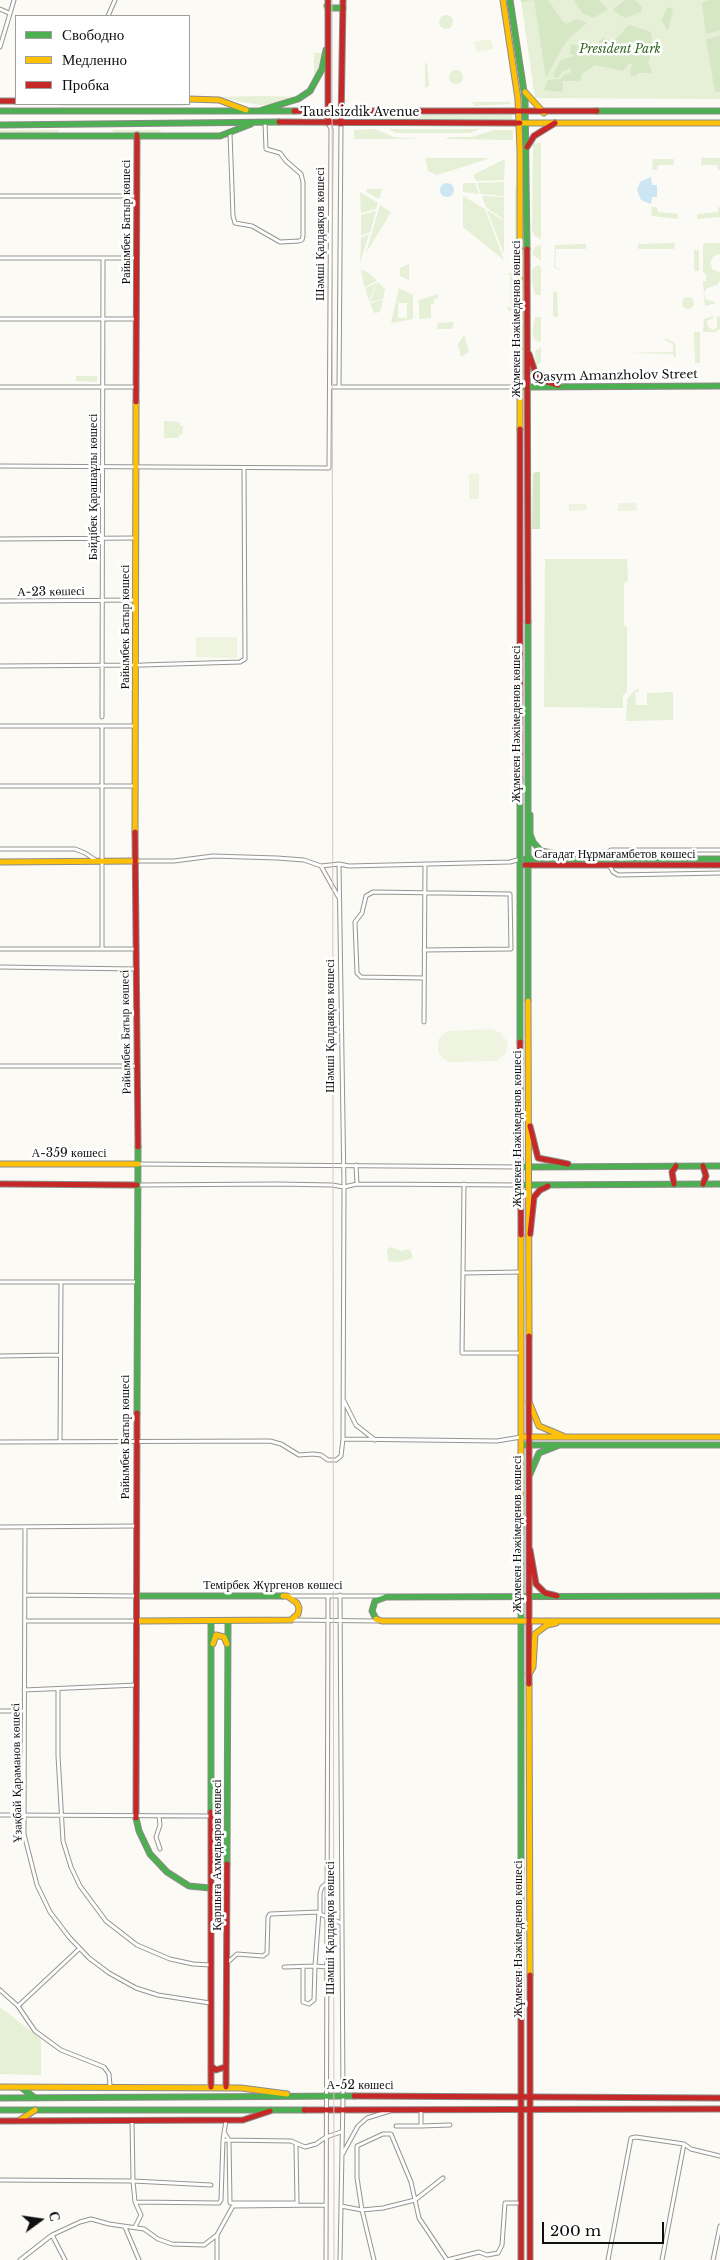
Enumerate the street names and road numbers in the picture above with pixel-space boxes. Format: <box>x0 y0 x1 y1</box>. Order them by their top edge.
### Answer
street label: Tauelsizdik Avenue <box>301 106 419 120</box>
street label: Райымбек Батыр көшесі <box>120 160 134 284</box>
street label: Шәмші Қалдаяқов көшесі <box>314 167 328 301</box>
street label: Жұмекен Нәжімеденов көшесі <box>510 240 524 398</box>
street label: Qasym Amanzholov Street <box>532 367 698 385</box>
street label: Бәйдібек Қарашаұлы көшесі <box>87 414 101 560</box>
street label: Райымбек Батыр көшесі <box>119 565 133 689</box>
street label: А-23 көшесі <box>17 584 85 600</box>
street label: Жұмекен Нәжімеденов көшесі <box>510 645 524 803</box>
street label: Сағадат Нұрмағамбетов көшесі <box>534 848 696 862</box>
street label: Шәмші Қалдаяқов көшесі <box>324 959 338 1093</box>
street label: Райымбек Батыр көшесі <box>118 970 134 1094</box>
street label: Жұмекен Нәжімеденов көшесі <box>511 1050 525 1208</box>
street label: А-359 көшесі <box>32 1147 106 1161</box>
street label: Райымбек Батыр көшесі <box>119 1375 133 1499</box>
street label: Жұмекен Нәжімеденов көшесі <box>511 1455 525 1613</box>
street label: Темірбек Жүргенов көшесі <box>203 1579 343 1593</box>
street label: Ұзақбай Қараманов көшесі <box>9 1703 25 1843</box>
street label: Қаршыға Ахмедьяров көшесі <box>211 1779 225 1931</box>
street label: Жұмекен Нәжімеденов көшесі <box>512 1860 526 2018</box>
street label: Шәмші Қалдаяқов көшесі <box>324 1861 338 1995</box>
street label: А-52 көшесі <box>326 2079 394 2093</box>

